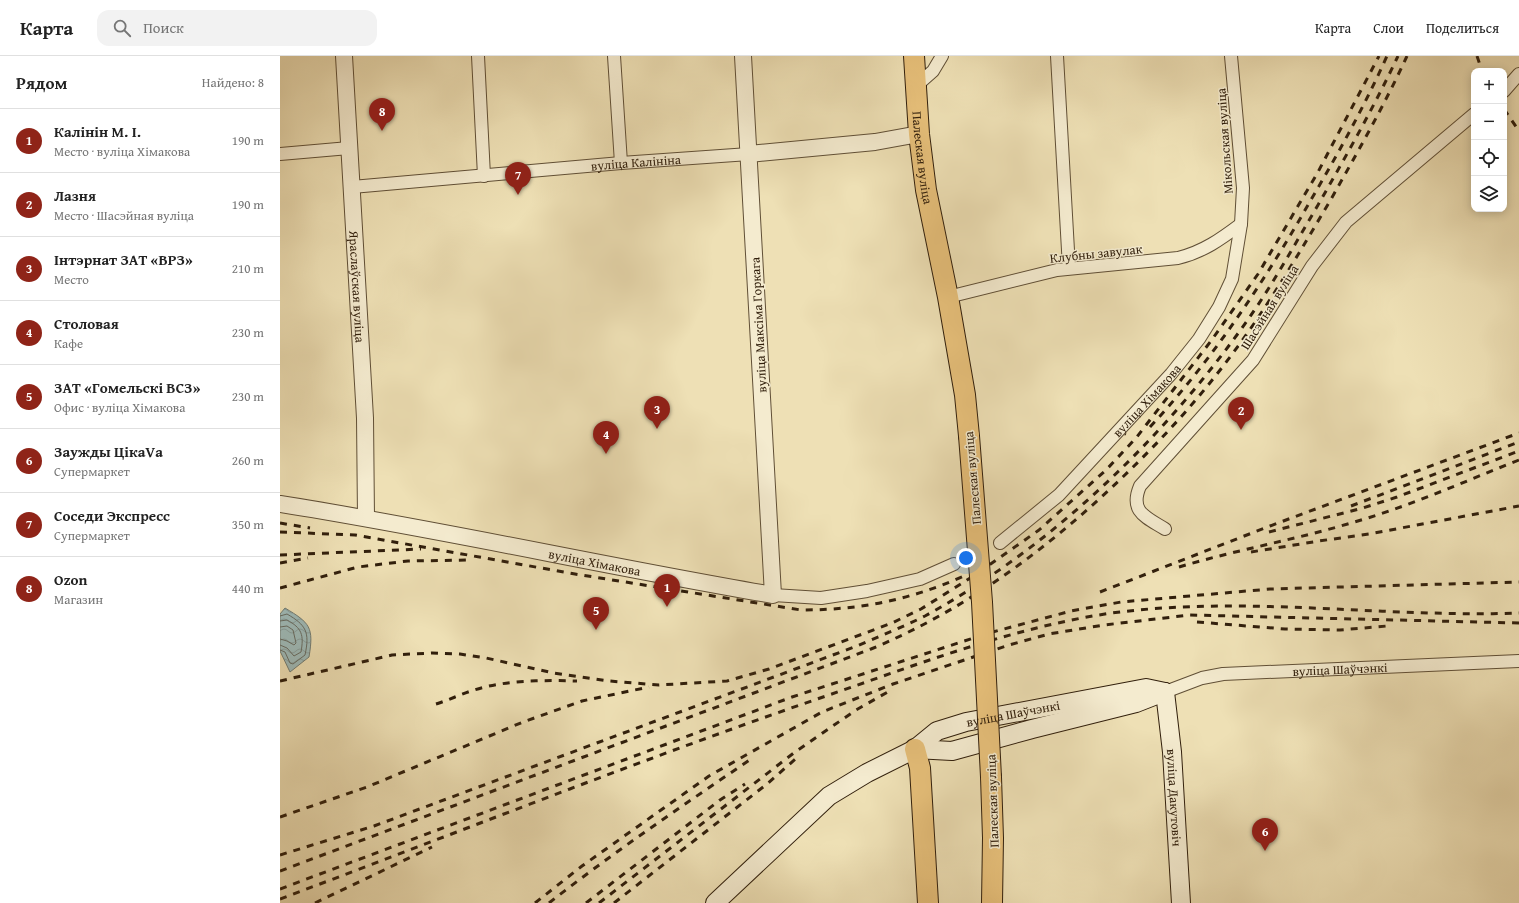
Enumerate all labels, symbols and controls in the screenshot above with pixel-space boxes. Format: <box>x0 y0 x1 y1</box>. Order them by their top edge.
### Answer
search box <box>97 10 377 46</box>
text: Карта <box>20 14 73 42</box>
icon: search <box>111 17 133 39</box>
text: Поиск <box>143 17 184 38</box>
text: Карта <box>1315 18 1351 38</box>
text: Слои <box>1373 18 1404 38</box>
text: Поделиться <box>1426 18 1499 38</box>
map controls <box>1471 68 1507 212</box>
button: + <box>1471 68 1507 104</box>
text: Рядом <box>16 70 67 95</box>
text: Найдено: 8 <box>202 73 264 92</box>
street label: Мікольская вуліца <box>1211 87 1238 195</box>
pin: 8 <box>369 98 395 131</box>
button: − <box>1471 104 1507 140</box>
street label: Палеская вуліца <box>908 111 938 207</box>
text: Калінін М. І. <box>54 121 141 142</box>
text: 1 <box>26 131 32 150</box>
text: 190 m <box>232 131 264 150</box>
button: locate <box>1471 140 1507 176</box>
text: Место · вуліца Хімакова <box>54 142 190 161</box>
street label: вуліца Калініна <box>590 150 682 176</box>
pin: 7 <box>505 162 531 195</box>
button: layers <box>1471 176 1507 212</box>
text: Лазня <box>54 185 96 206</box>
text: 2 <box>26 195 32 214</box>
text: 190 m <box>232 195 264 214</box>
text: Место · Шасэйная вуліца <box>54 206 194 225</box>
street label: Яраслаўская вуліца <box>344 229 370 344</box>
street label: Клубны завулак <box>1049 239 1143 268</box>
text: Інтэрнат ЗАТ «ВРЗ» <box>54 249 193 270</box>
street label: вуліца Максіма Горкага <box>745 256 772 393</box>
text: 3 <box>26 259 32 278</box>
text: 210 m <box>232 259 264 278</box>
street label: Шасэйная вуліца <box>1236 260 1304 354</box>
text: Место <box>54 270 89 289</box>
text: Столовая <box>54 313 119 334</box>
text: 4 <box>26 323 32 342</box>
text: 230 m <box>232 323 264 342</box>
text: Кафе <box>54 334 83 353</box>
street label: вуліца Хімакова <box>1108 359 1186 441</box>
text: ЗАТ «Гомельскі ВСЗ» <box>54 377 200 398</box>
text: 5 <box>26 387 32 406</box>
text: 230 m <box>232 387 264 406</box>
pin: 3 <box>644 396 670 429</box>
pin: 2 <box>1228 397 1254 430</box>
text: Офис · вуліца Хімакова <box>54 398 185 417</box>
pin: 4 <box>593 421 619 454</box>
street label: Палеская вуліца <box>959 430 986 525</box>
text: Заужды ЦікаVа <box>54 441 163 462</box>
text: 6 <box>26 451 32 470</box>
text: 260 m <box>232 451 264 470</box>
text: Супермаркет <box>54 462 130 481</box>
text: Соседи Экспресс <box>54 505 170 526</box>
text: 7 <box>26 515 32 534</box>
text: 350 m <box>232 515 264 534</box>
text: Супермаркет <box>54 526 130 545</box>
street label: вуліца Хімакова <box>547 544 643 581</box>
your location <box>956 548 976 568</box>
text: Ozon <box>54 569 87 590</box>
pin: 1 <box>654 574 680 607</box>
text: 8 <box>26 579 32 598</box>
text: 440 m <box>232 579 264 598</box>
text: Магазин <box>54 590 103 609</box>
pin: 5 <box>583 597 609 630</box>
street label: вуліца Шаўчэнкі <box>1292 658 1388 681</box>
street label: вуліца Шаўчэнкі <box>965 695 1062 732</box>
street label: вуліца Дакутовіч <box>1162 748 1187 847</box>
street label: Палеская вуліца <box>981 753 1004 848</box>
pin: 6 <box>1252 818 1278 851</box>

